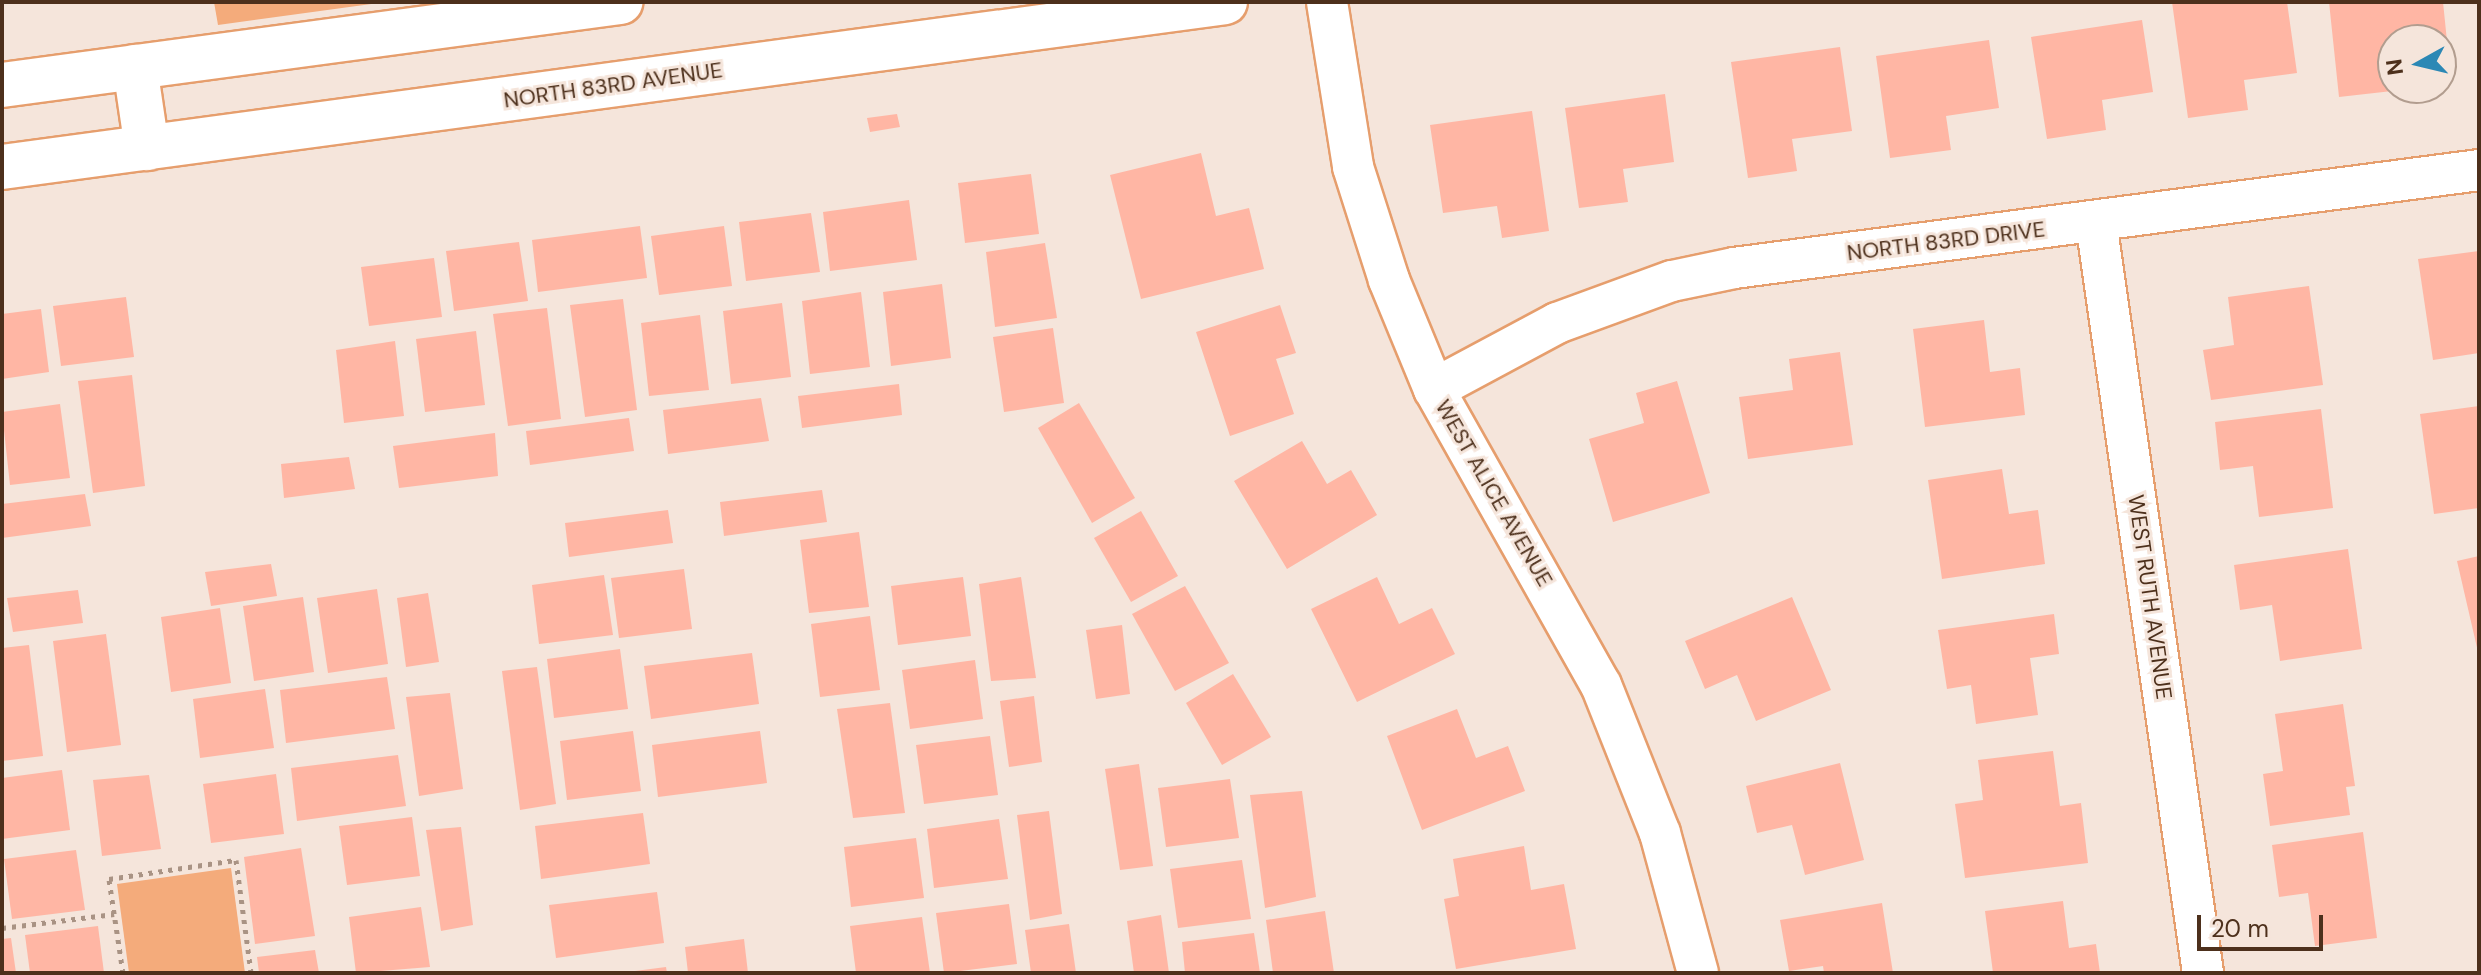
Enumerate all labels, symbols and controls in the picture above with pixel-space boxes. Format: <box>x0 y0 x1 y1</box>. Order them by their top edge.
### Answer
north arrow <box>2377 24 2457 104</box>
street label: NORTH 83RD AVENUE <box>502 57 724 113</box>
text: N <box>2379 57 2410 77</box>
street label: NORTH 83RD DRIVE <box>1845 216 2047 266</box>
street label: WEST ALICE AVENUE <box>1430 395 1558 591</box>
street label: WEST RUTH AVENUE <box>2123 493 2177 701</box>
scale bar <box>2201 899 2327 949</box>
text: 20 m <box>2211 913 2269 944</box>

